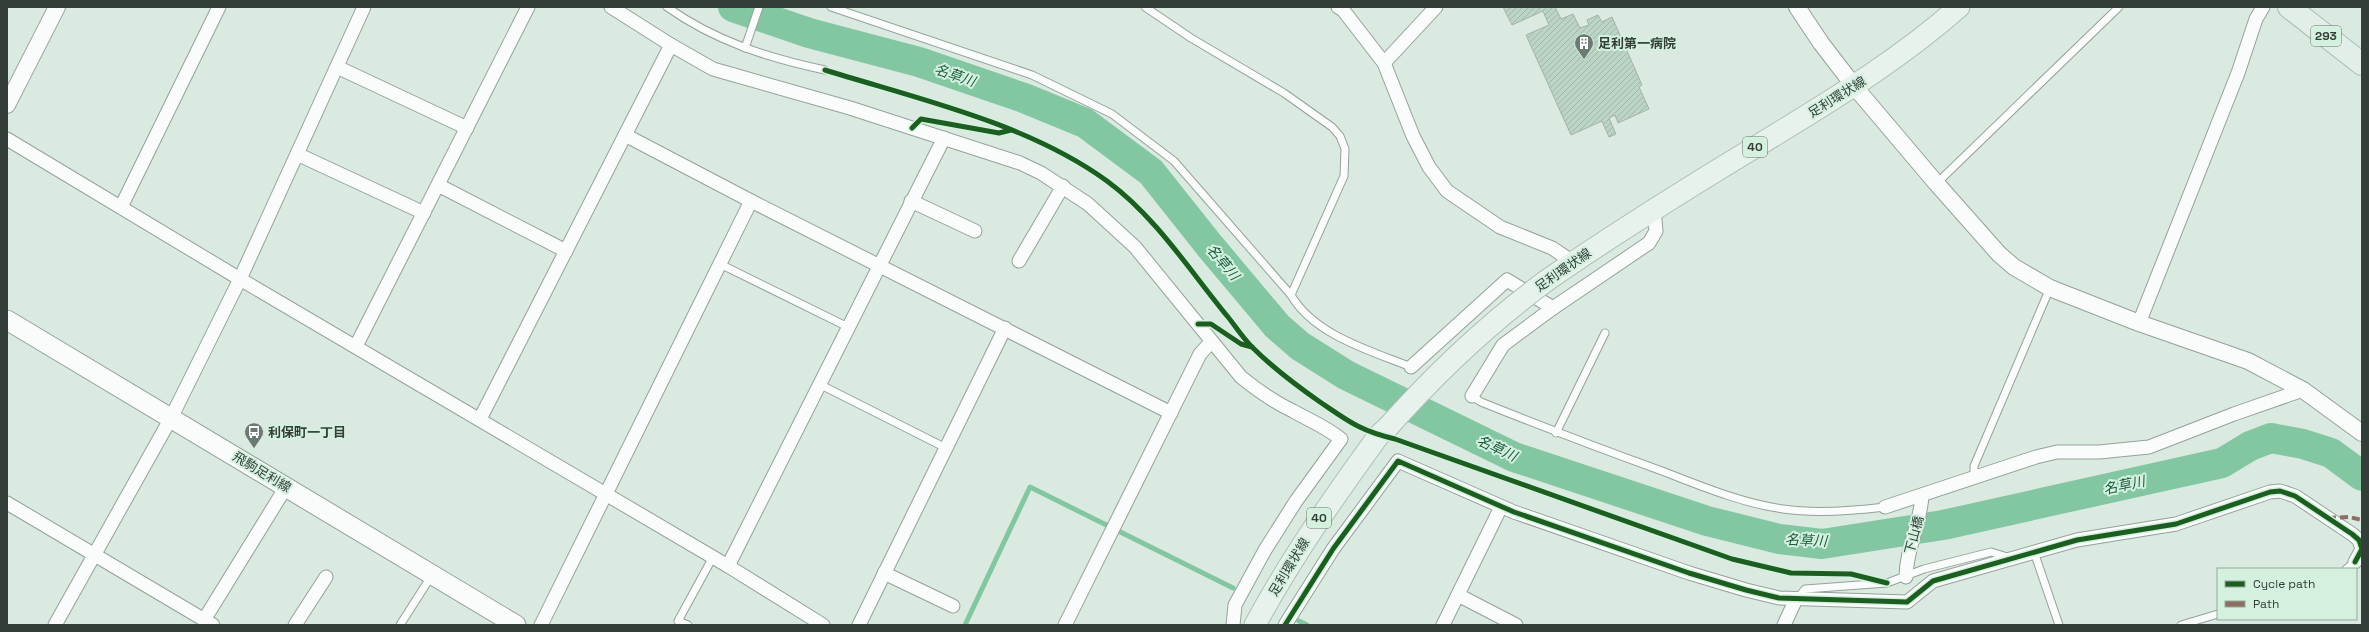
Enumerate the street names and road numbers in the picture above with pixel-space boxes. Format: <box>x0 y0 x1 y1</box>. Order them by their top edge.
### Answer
road number: 293 <box>2311 26 2341 46</box>
street label: 足利環状線 <box>1805 73 1869 121</box>
road number: 40 <box>1743 137 1767 157</box>
street label: 足利環状線 <box>1531 244 1595 296</box>
street label: 飛駒足利線 <box>230 448 294 496</box>
road number: 40 <box>1307 508 1331 528</box>
street label: 下山橋 <box>1901 514 1927 556</box>
street label: 足利環状線 <box>1265 535 1313 599</box>

